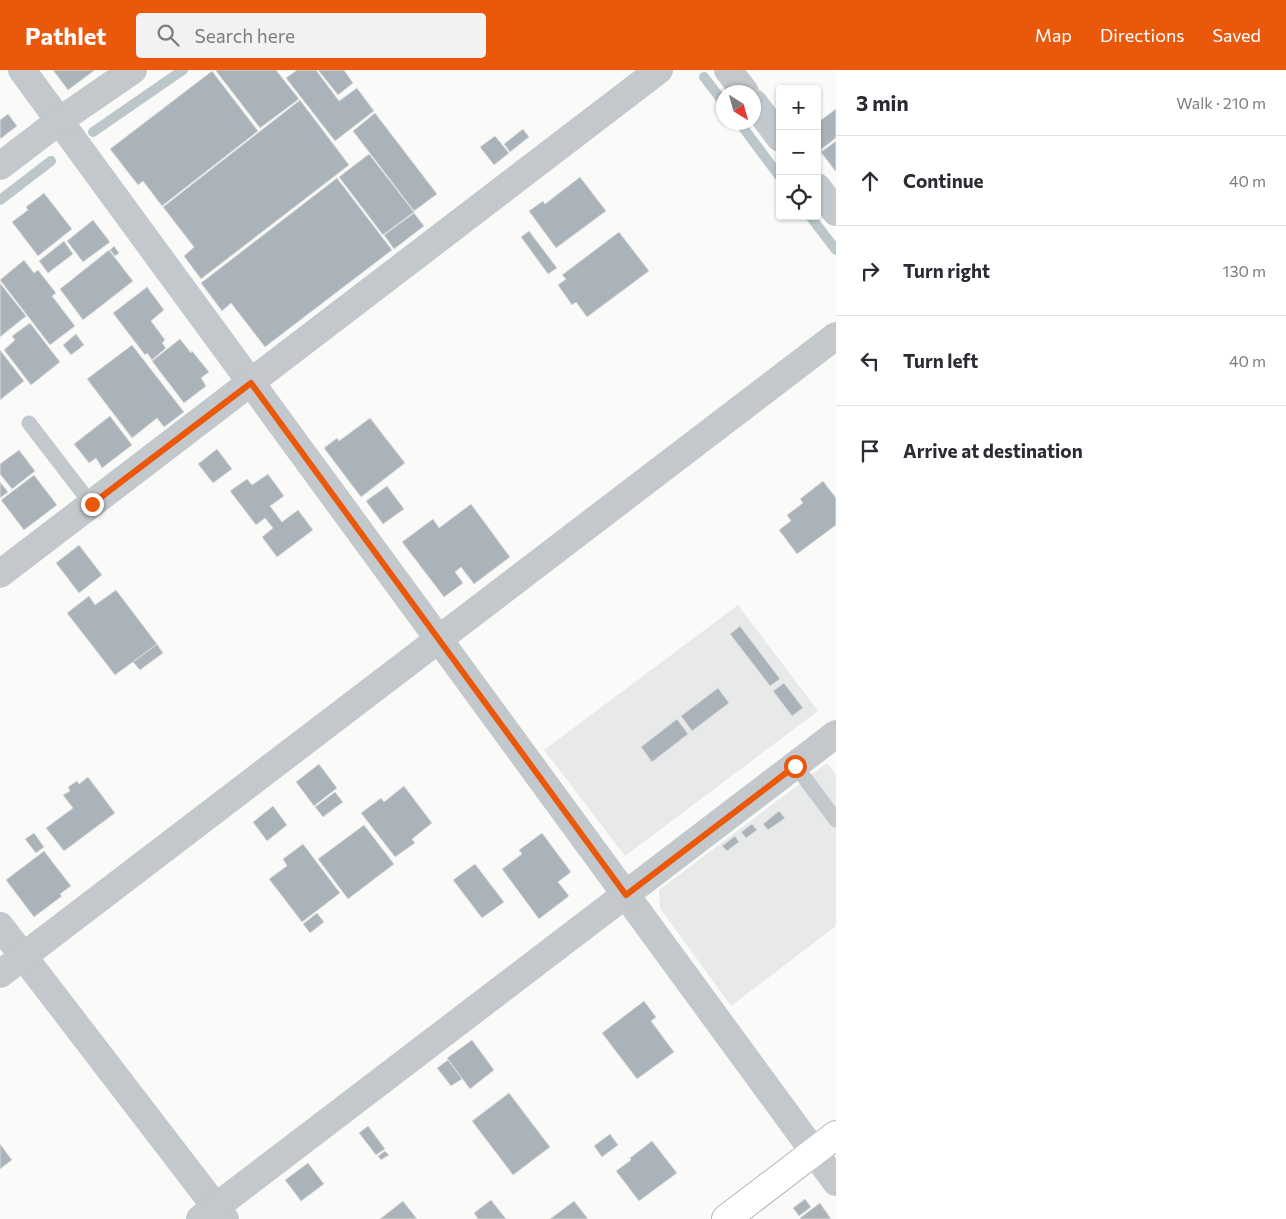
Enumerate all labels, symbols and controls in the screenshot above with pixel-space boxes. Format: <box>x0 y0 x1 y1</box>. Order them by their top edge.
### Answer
search box <box>136 13 486 58</box>
text: Pathlet <box>25 21 106 50</box>
icon: search <box>154 21 182 49</box>
text: Search here <box>194 24 295 47</box>
text: Map <box>1035 24 1072 46</box>
text: Directions <box>1100 24 1184 46</box>
text: Saved <box>1212 24 1261 46</box>
north arrow <box>716 85 761 130</box>
map controls <box>776 85 821 220</box>
button: + <box>776 85 821 130</box>
text: 3 min <box>856 90 909 115</box>
text: Walk · 210 m <box>1176 93 1266 112</box>
button: − <box>776 130 821 175</box>
icon: ahead <box>856 167 884 195</box>
text: Continue <box>903 169 983 192</box>
text: 40 m <box>1229 171 1266 190</box>
button: locate <box>776 175 821 220</box>
icon: right <box>856 257 884 285</box>
text: Turn right <box>903 259 990 282</box>
text: 130 m <box>1223 261 1266 280</box>
icon: left <box>856 347 884 375</box>
text: Turn left <box>903 349 978 372</box>
text: 40 m <box>1229 351 1266 370</box>
icon: arrive <box>856 437 884 465</box>
text: Arrive at destination <box>903 439 1083 462</box>
route end <box>81 493 104 516</box>
route start <box>784 755 807 778</box>

